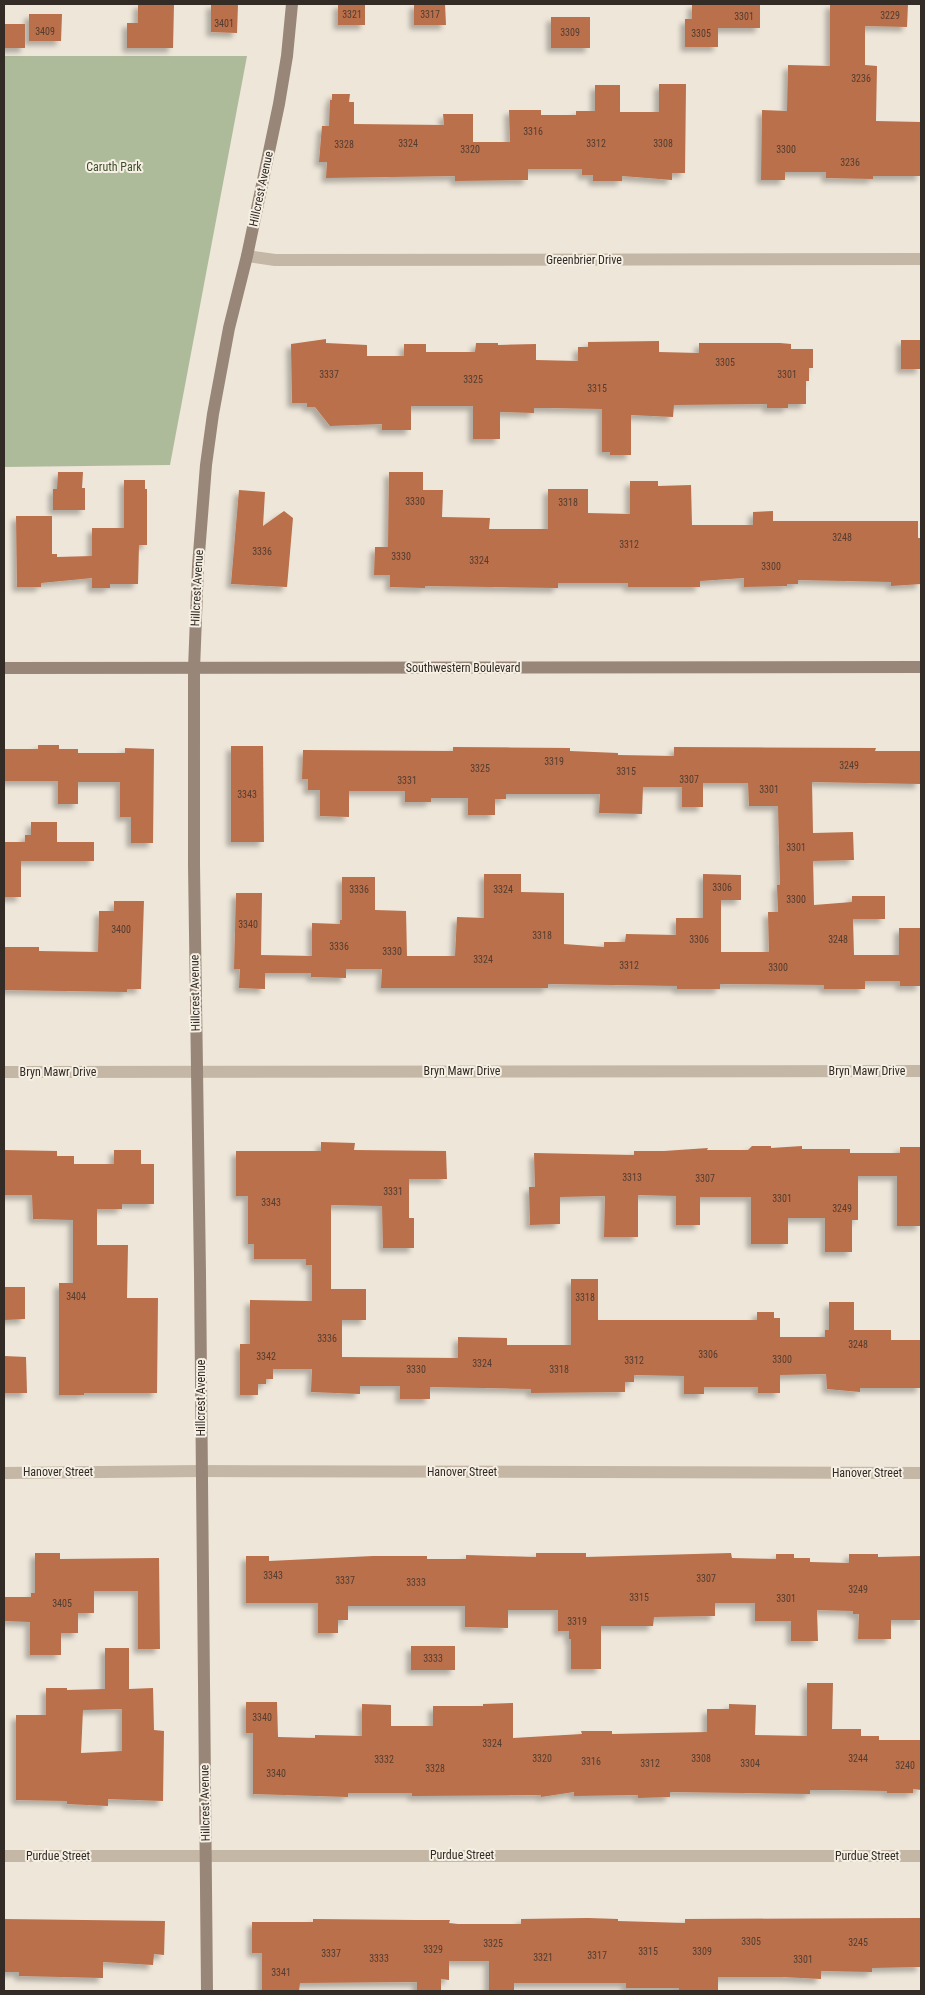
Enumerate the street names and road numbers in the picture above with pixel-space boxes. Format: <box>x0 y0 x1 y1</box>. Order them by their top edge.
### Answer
street label: Hillcrest Avenue <box>246 150 276 228</box>
street label: Greenbrier Drive <box>546 253 622 267</box>
street label: Hillcrest Avenue <box>188 549 206 627</box>
street label: Southwestern Boulevard <box>406 661 520 675</box>
street label: Hillcrest Avenue <box>187 954 203 1031</box>
street label: Bryn Mawr Drive <box>424 1064 501 1078</box>
street label: Bryn Mawr Drive <box>829 1064 906 1078</box>
street label: Bryn Mawr Drive <box>20 1065 97 1079</box>
street label: Hillcrest Avenue <box>194 1359 208 1436</box>
street label: Hanover Street <box>23 1465 94 1479</box>
street label: Hanover Street <box>427 1465 498 1479</box>
street label: Hanover Street <box>832 1466 903 1480</box>
street label: Hillcrest Avenue <box>197 1764 213 1841</box>
street label: Purdue Street <box>430 1848 495 1862</box>
street label: Purdue Street <box>26 1849 91 1863</box>
street label: Purdue Street <box>835 1849 900 1863</box>

